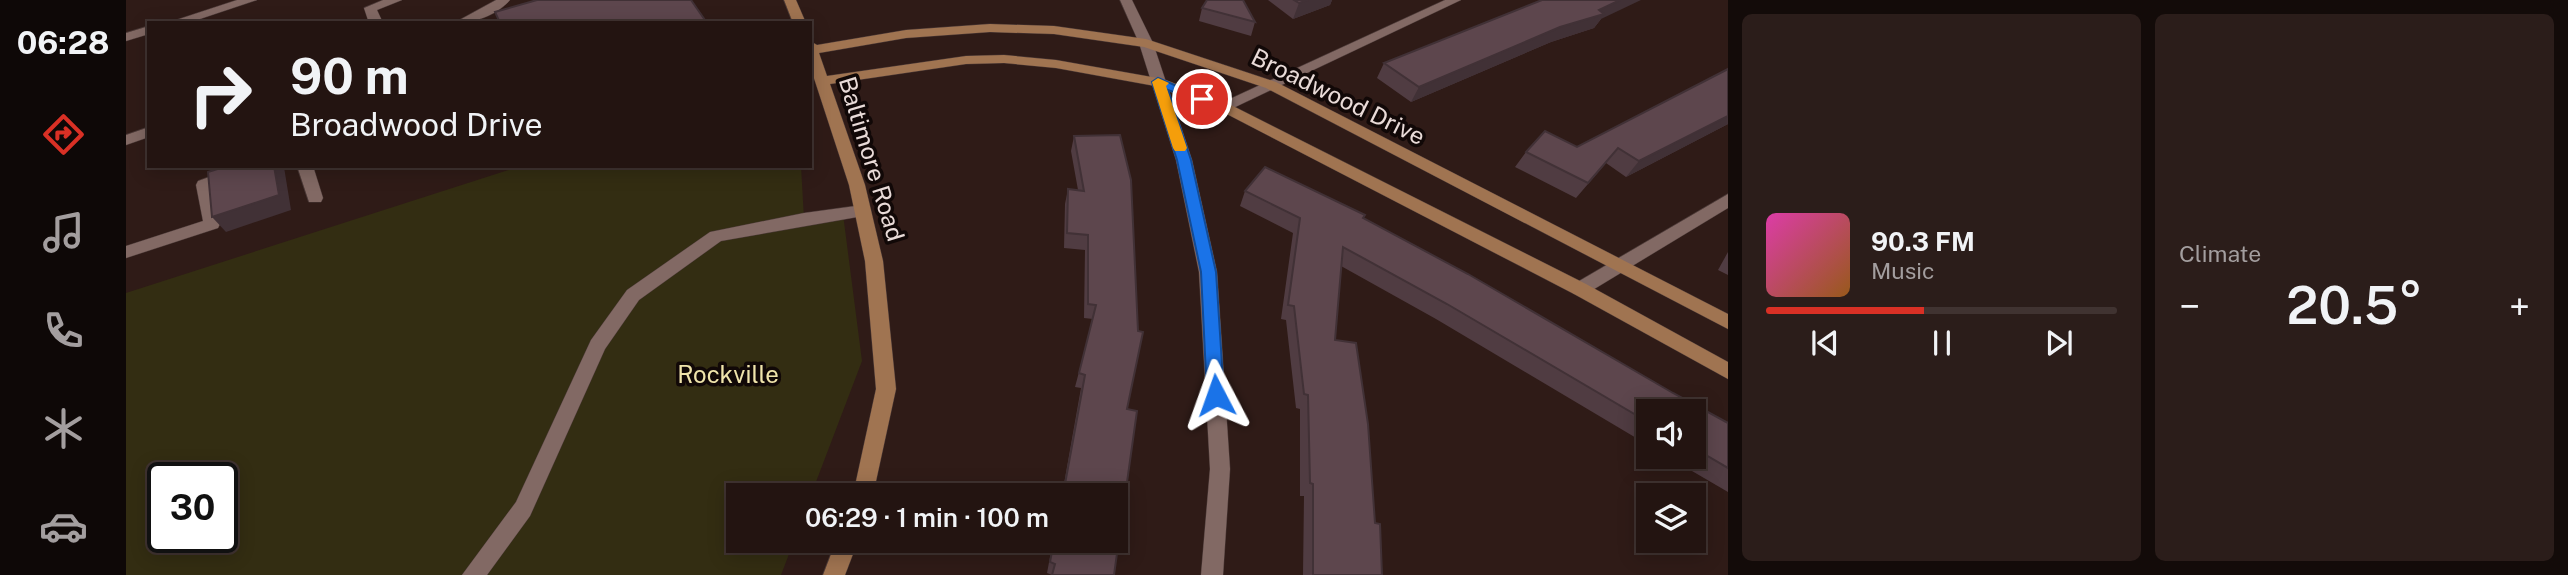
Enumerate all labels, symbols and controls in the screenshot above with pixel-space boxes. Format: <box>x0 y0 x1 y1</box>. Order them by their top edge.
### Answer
text: 06:28 <box>17 24 109 61</box>
street label: Broadwood Drive <box>1247 42 1430 150</box>
text: 90 m <box>290 47 409 105</box>
icon: right <box>175 49 266 140</box>
pin <box>1172 69 1232 129</box>
street label: Baltimore Road <box>834 73 910 244</box>
icon: arrive <box>1183 80 1221 118</box>
text: Broadwood Drive <box>290 106 543 143</box>
icon: directions <box>39 110 88 159</box>
icon: music <box>39 208 88 257</box>
text: 90.3 FM <box>1871 226 1975 257</box>
text: Climate <box>2179 240 2261 267</box>
text: Music <box>1871 257 1935 284</box>
text: 20.5° <box>2286 275 2423 336</box>
text: − <box>2179 284 2200 329</box>
text: + <box>2509 284 2530 329</box>
icon: phone <box>39 306 88 355</box>
icon: previous <box>1806 324 1844 362</box>
icon: pause <box>1923 324 1961 362</box>
icon: next <box>2040 324 2078 362</box>
position arrow <box>1179 358 1253 432</box>
park label: Rockville <box>677 360 779 388</box>
map controls <box>1636 399 1706 553</box>
button: sound <box>1636 399 1706 469</box>
icon: climate <box>39 404 88 453</box>
speed limit sign: 30 <box>147 462 238 553</box>
button: layers <box>1636 483 1706 553</box>
icon: car <box>39 502 88 551</box>
text: 06:29 · 1 min · 100 m <box>805 502 1049 533</box>

